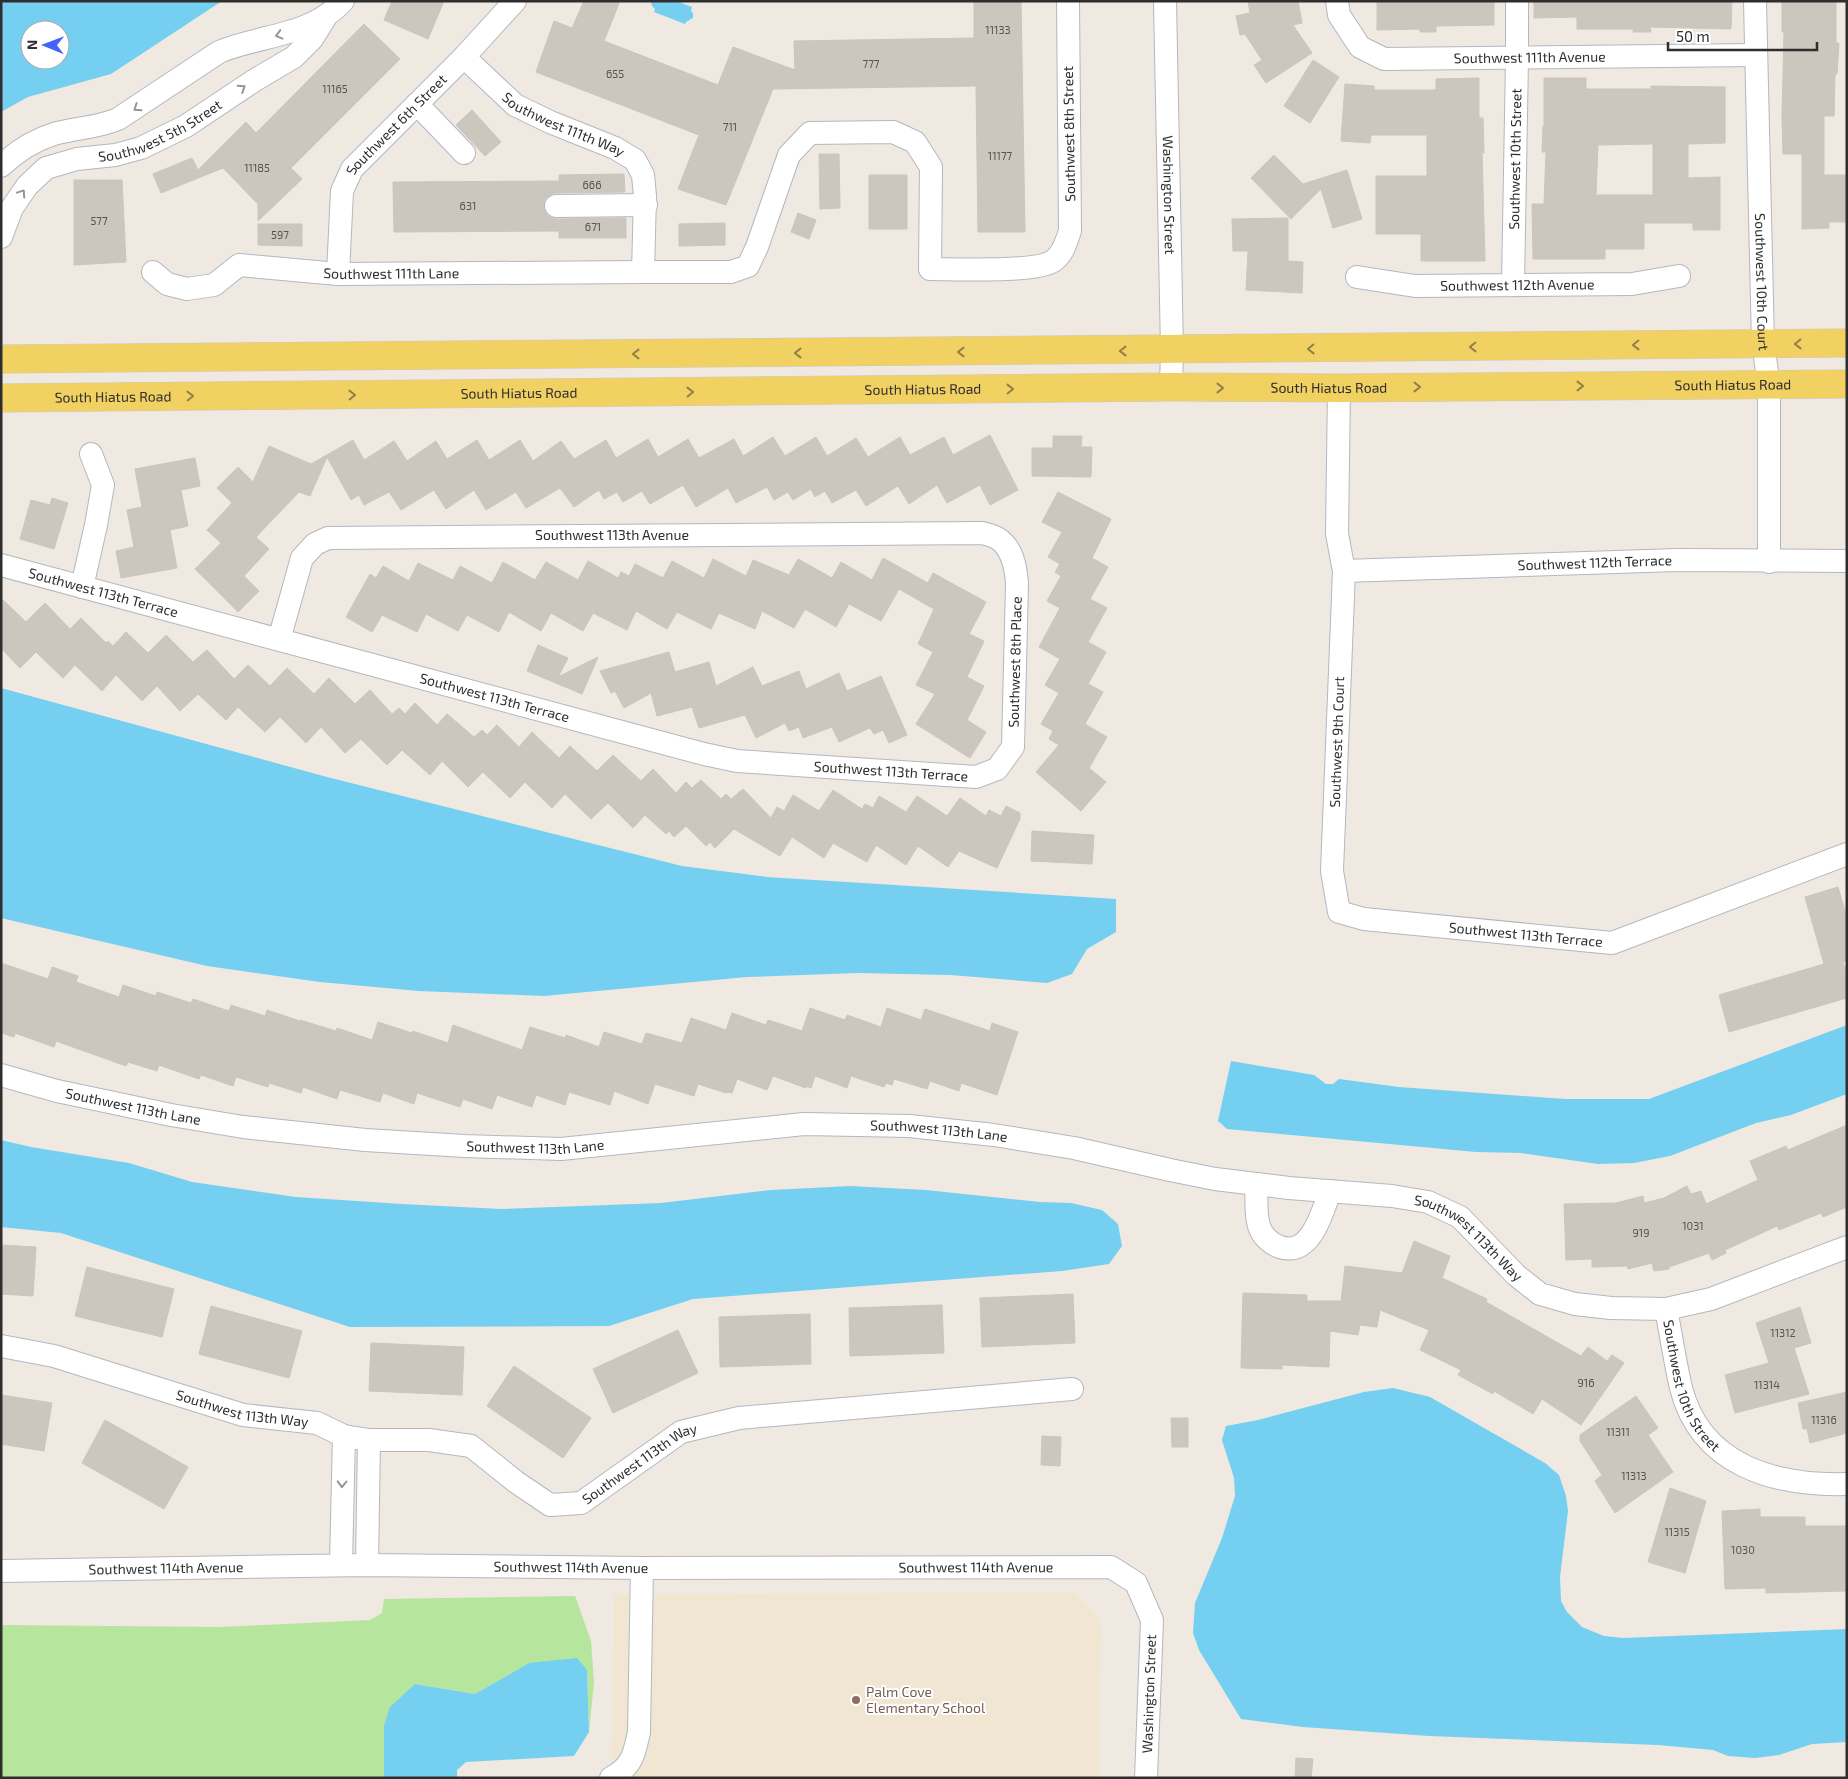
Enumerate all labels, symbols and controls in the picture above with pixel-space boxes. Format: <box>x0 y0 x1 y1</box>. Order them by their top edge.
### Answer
north arrow <box>20 20 70 70</box>
scale bar <box>1668 20 1817 52</box>
house number: 11133 <box>985 23 1011 36</box>
text: 50 m <box>1676 27 1710 45</box>
one-way arrow <box>276 29 284 39</box>
text: N <box>23 40 40 50</box>
street label: Southwest 111th Avenue <box>1454 48 1606 66</box>
house number: 777 <box>863 57 880 70</box>
street label: Southwest 8th Street <box>1059 66 1078 202</box>
house number: 655 <box>606 67 624 80</box>
street label: Southwest 6th Street <box>342 70 450 177</box>
house number: 11165 <box>322 82 348 95</box>
one-way arrow <box>236 85 245 94</box>
street label: Southwest 111th Way <box>499 88 628 160</box>
street label: Southwest 10th Street <box>1505 88 1524 230</box>
street label: Southwest 5th Street <box>97 96 225 165</box>
one-way arrow <box>133 102 142 111</box>
house number: 711 <box>723 120 737 133</box>
street label: Washington Street <box>1160 135 1179 255</box>
house number: 11177 <box>988 149 1013 162</box>
house number: 11185 <box>244 161 270 174</box>
house number: 666 <box>583 178 601 191</box>
one-way arrow <box>16 190 25 199</box>
house number: 631 <box>460 199 476 212</box>
street label: Southwest 10th Court <box>1752 213 1773 352</box>
house number: 577 <box>90 214 108 227</box>
house number: 671 <box>585 220 601 233</box>
house number: 597 <box>271 228 289 241</box>
street label: Southwest 111th Lane <box>323 264 459 282</box>
street label: Southwest 112th Avenue <box>1440 275 1594 294</box>
one-way arrow <box>1794 339 1802 349</box>
one-way arrow <box>1631 340 1639 350</box>
one-way arrow <box>1469 342 1476 352</box>
one-way arrow <box>1306 344 1314 354</box>
one-way arrow <box>1119 346 1127 356</box>
one-way arrow <box>957 347 964 357</box>
one-way arrow <box>794 348 802 358</box>
one-way arrow <box>632 349 640 359</box>
street label: South Hiatus Road <box>1674 375 1791 393</box>
street label: South Hiatus Road <box>1271 379 1387 396</box>
street label: South Hiatus Road <box>864 380 981 398</box>
one-way arrow <box>1576 381 1584 392</box>
one-way arrow <box>1216 382 1224 393</box>
one-way arrow <box>1414 382 1422 393</box>
street label: South Hiatus Road <box>461 384 577 402</box>
one-way arrow <box>1006 384 1014 394</box>
street label: South Hiatus Road <box>55 387 171 405</box>
one-way arrow <box>686 387 694 397</box>
one-way arrow <box>349 390 357 400</box>
one-way arrow <box>186 391 194 402</box>
street label: Southwest 113th Avenue <box>535 526 689 543</box>
street label: Southwest 112th Terrace <box>1517 551 1672 573</box>
street label: Southwest 113th Terrace <box>27 564 180 620</box>
street label: Southwest 8th Place <box>1004 596 1025 728</box>
street label: Southwest 113th Terrace <box>418 669 571 725</box>
street label: Southwest 9th Court <box>1326 676 1347 808</box>
street label: Southwest 113th Terrace <box>813 757 969 784</box>
street label: Southwest 113th Terrace <box>1448 918 1604 950</box>
street label: Southwest 113th Lane <box>64 1084 202 1128</box>
street label: Southwest 113th Lane <box>870 1116 1009 1145</box>
street label: Southwest 113th Lane <box>466 1136 605 1157</box>
street label: Southwest 113th Way <box>1413 1191 1526 1285</box>
house number: 1031 <box>1682 1219 1704 1232</box>
house number: 919 <box>1633 1226 1649 1239</box>
street label: Southwest 10th Street <box>1660 1318 1724 1455</box>
house number: 11312 <box>1770 1326 1796 1339</box>
house number: 916 <box>1578 1376 1594 1389</box>
house number: 11314 <box>1754 1378 1780 1391</box>
street label: Southwest 113th Way <box>174 1386 310 1430</box>
house number: 11316 <box>1811 1413 1837 1426</box>
street label: Southwest 113th Way <box>579 1419 699 1508</box>
house number: 11311 <box>1606 1425 1630 1438</box>
house number: 11313 <box>1621 1469 1647 1482</box>
one-way arrow <box>337 1481 348 1489</box>
house number: 11315 <box>1664 1525 1690 1538</box>
house number: 1030 <box>1731 1543 1755 1556</box>
street label: Southwest 114th Avenue <box>493 1557 648 1576</box>
street label: Southwest 114th Avenue <box>88 1558 244 1578</box>
street label: Southwest 114th Avenue <box>898 1558 1053 1575</box>
street label: Washington Street <box>1138 1634 1159 1754</box>
place label: Palm Cove Elementary School <box>866 1683 986 1716</box>
marker: Palm Cove Elementary School <box>850 1694 862 1706</box>

